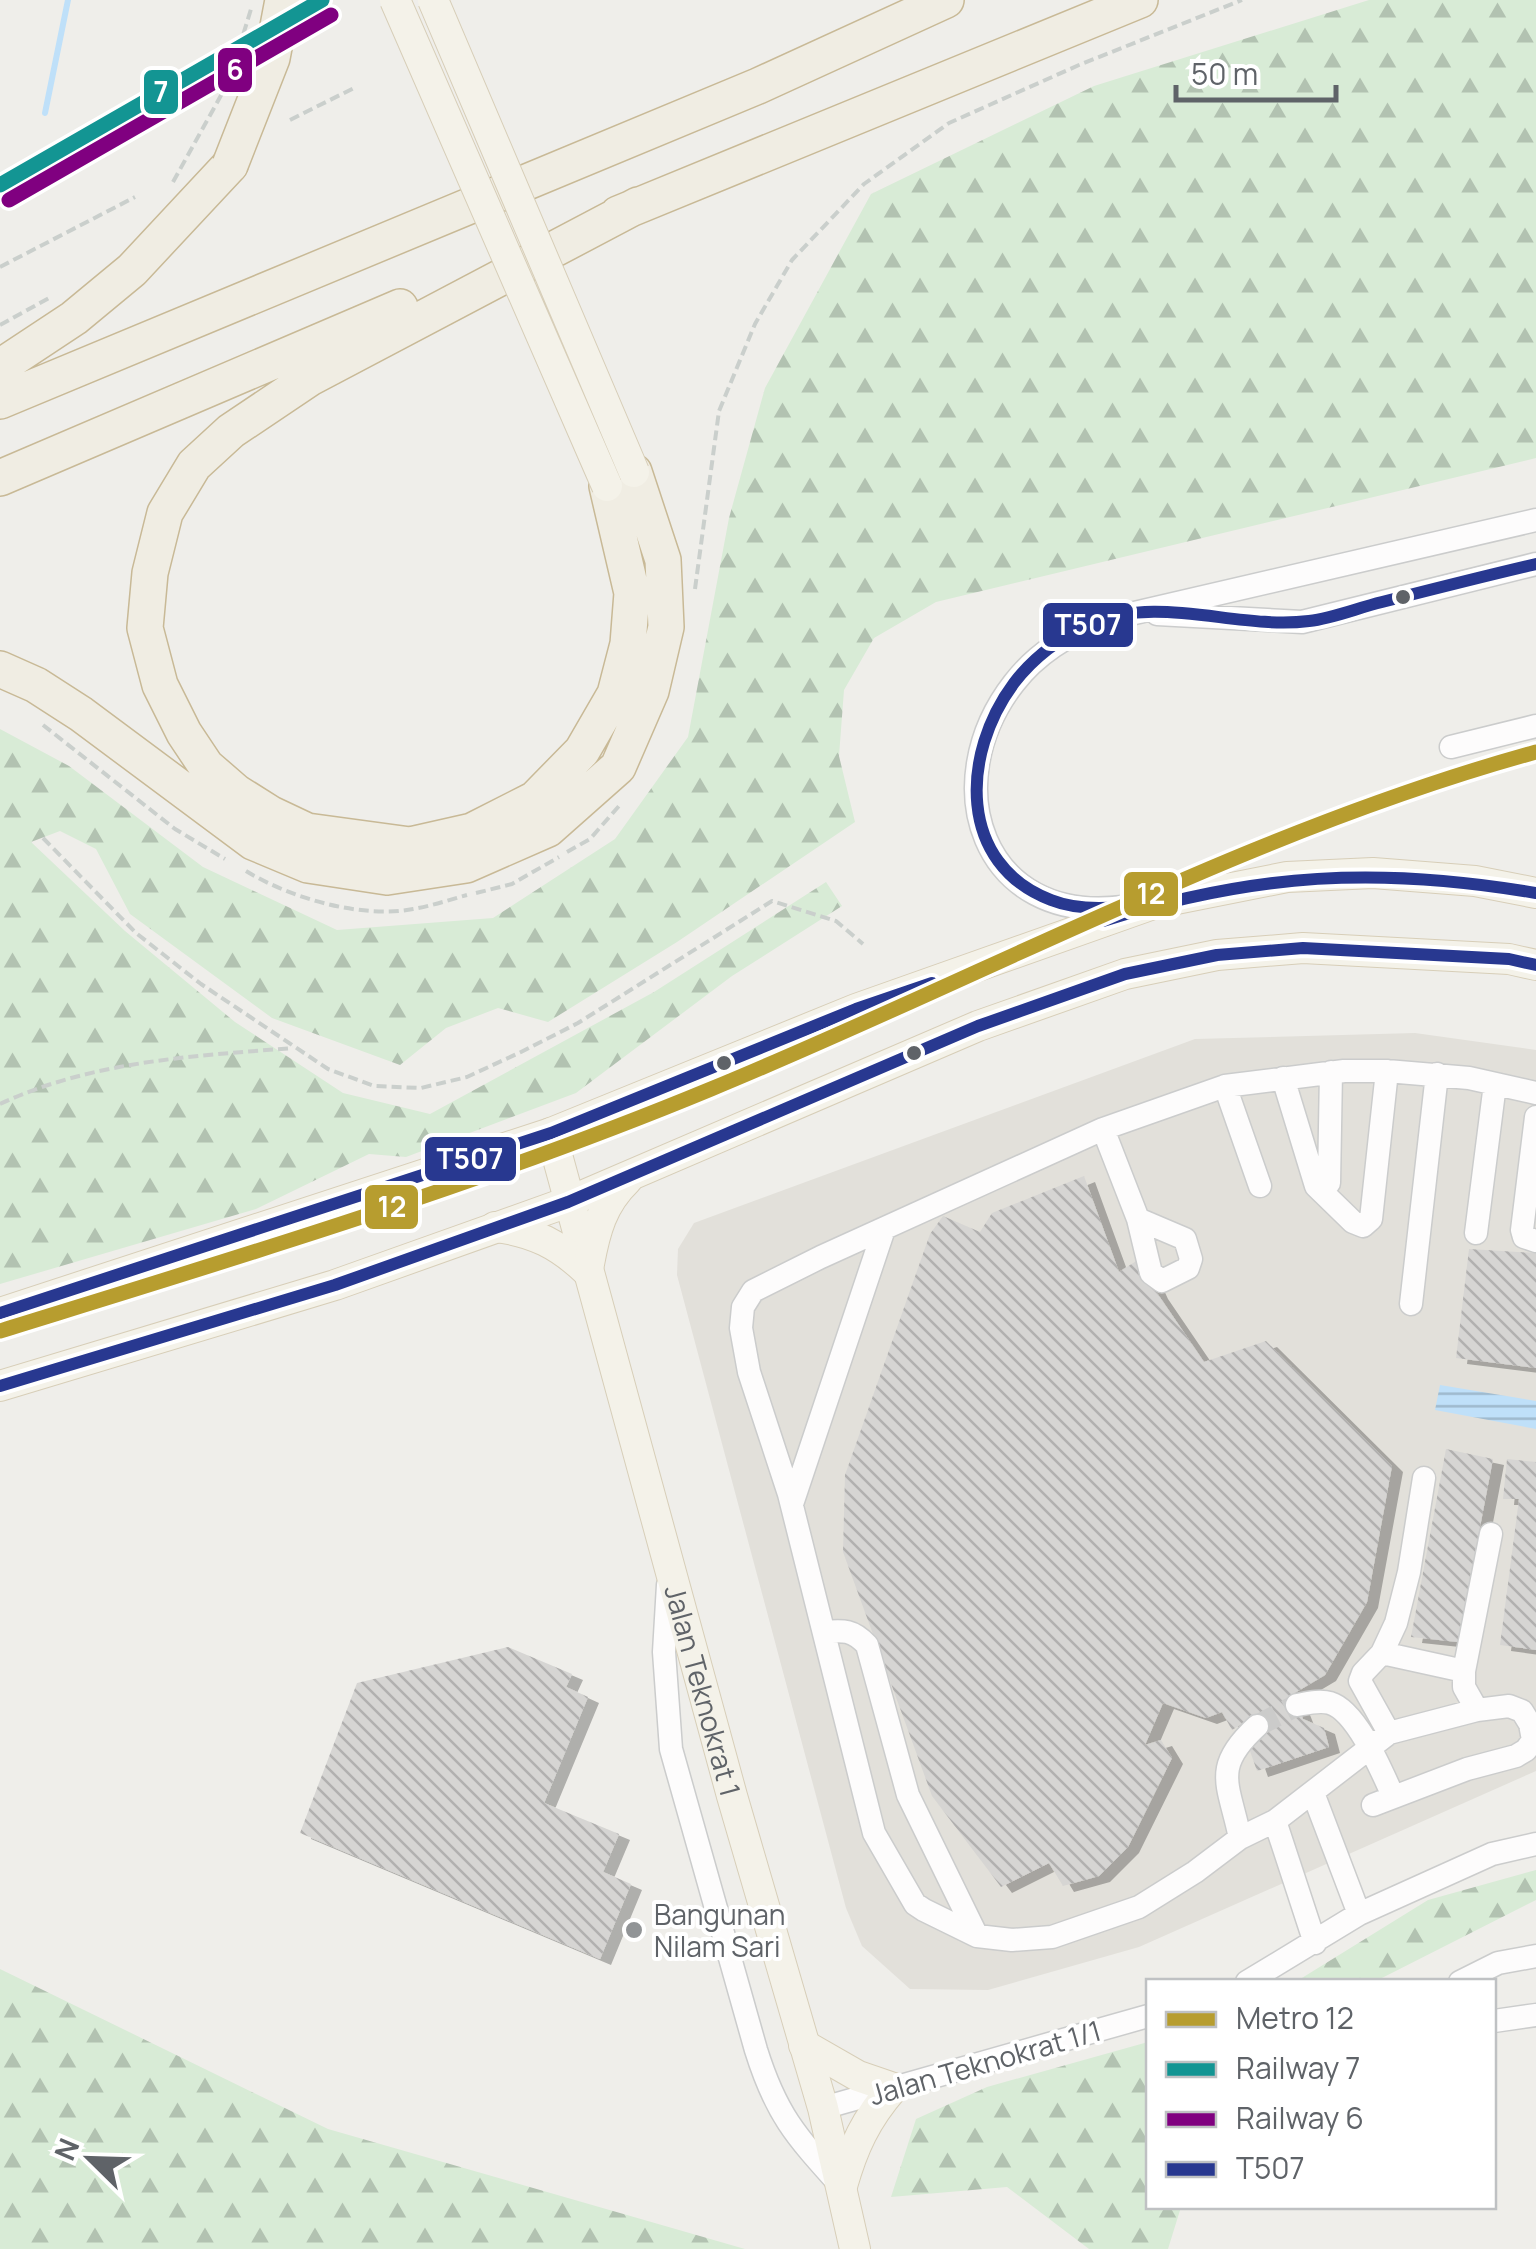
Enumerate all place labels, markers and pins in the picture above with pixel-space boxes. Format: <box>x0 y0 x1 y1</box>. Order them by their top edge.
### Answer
unlabelled marker <box>1393 587 1413 607</box>
unlabelled marker <box>904 1043 924 1063</box>
unlabelled marker <box>714 1053 734 1073</box>
place label: Bangunan Nilam Sari <box>654 1895 785 1965</box>
marker: Bangunan Nilam Sari <box>623 1919 645 1941</box>

